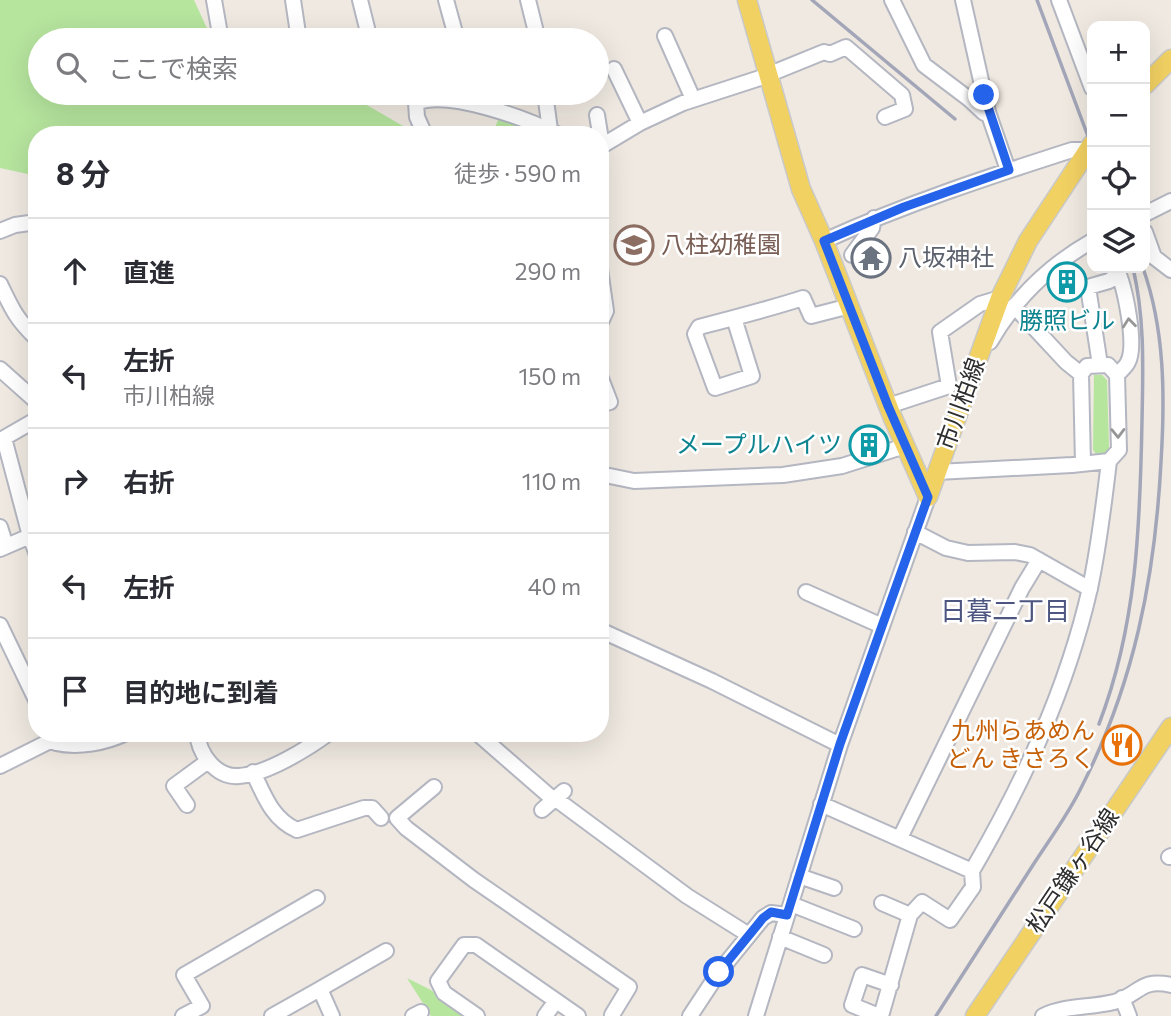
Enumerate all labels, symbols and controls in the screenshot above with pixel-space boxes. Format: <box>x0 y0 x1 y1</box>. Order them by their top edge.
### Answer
map controls <box>1087 21 1150 273</box>
button: + <box>1087 21 1150 84</box>
search box <box>28 28 609 105</box>
icon: search <box>52 48 90 86</box>
text: ここで検索 <box>108 52 238 83</box>
route end <box>968 79 999 110</box>
button: − <box>1087 84 1150 147</box>
button: locate <box>1087 147 1150 210</box>
text: 8 分 <box>56 154 110 191</box>
text: 徒歩 · 590 m <box>454 159 581 187</box>
button: layers <box>1087 210 1150 273</box>
school or university icon: 八柱幼稚園 <box>613 224 655 266</box>
place label: 八柱幼稚園 <box>661 229 781 258</box>
temple icon: 八坂神社 <box>850 237 892 279</box>
place label: 八坂神社 <box>898 242 994 271</box>
icon: ahead <box>56 252 94 290</box>
text: 直進 <box>123 256 175 287</box>
text: 290 m <box>515 257 581 285</box>
building icon: 勝照ビル <box>1046 261 1088 303</box>
place label: 勝照ビル <box>1019 305 1115 334</box>
one-way arrow <box>1122 317 1137 328</box>
text: 左折 <box>123 344 175 375</box>
street label: 市川柏線 <box>930 353 990 454</box>
icon: left <box>56 357 94 395</box>
text: 150 m <box>518 362 581 390</box>
text: 市川柏線 <box>123 381 215 409</box>
building icon: メープルハイツ <box>848 424 890 466</box>
one-way arrow <box>1111 428 1126 439</box>
place label: メープルハイツ <box>676 429 842 458</box>
icon: right <box>56 462 94 500</box>
text: 右折 <box>123 466 175 497</box>
text: 110 m <box>522 467 581 495</box>
icon: left <box>56 567 94 605</box>
text: 左折 <box>123 571 175 602</box>
text: 40 m <box>528 572 581 600</box>
district label: 日暮二丁目 <box>940 594 1070 625</box>
icon: arrive <box>56 672 94 710</box>
text: 目的地に到着 <box>123 676 279 707</box>
place label: 九州らあめん どん きさろく <box>946 715 1095 772</box>
restaurant icon: 九州らあめん どん きさろく <box>1101 724 1143 766</box>
street label: 松戸鎌ヶ谷線 <box>1019 802 1124 938</box>
route start <box>703 956 734 987</box>

